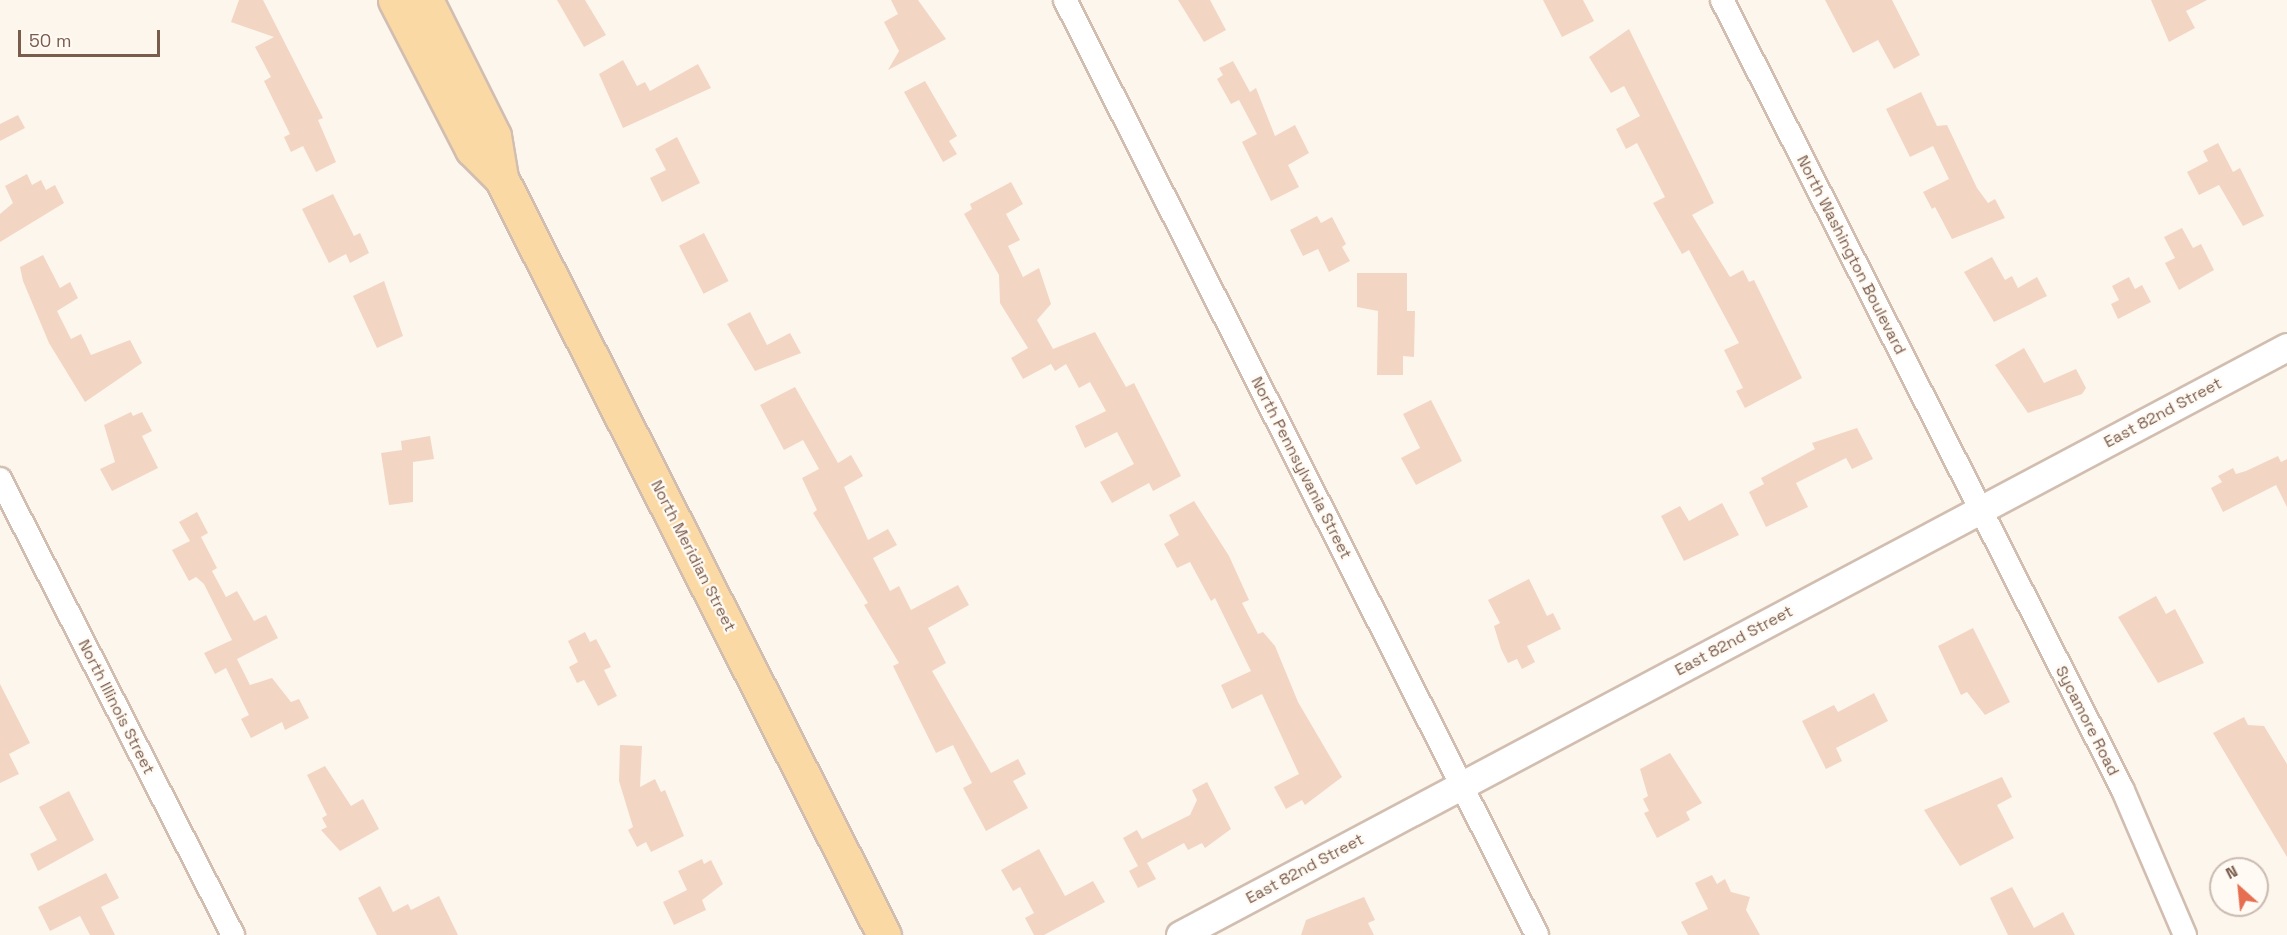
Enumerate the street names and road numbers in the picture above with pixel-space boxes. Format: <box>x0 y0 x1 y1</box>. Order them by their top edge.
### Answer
street label: North Washington Boulevard <box>1792 152 1910 358</box>
street label: North Pennsylvania Street <box>1247 374 1355 562</box>
street label: East 82nd Street <box>2101 374 2225 452</box>
street label: North Meridian Street <box>646 477 740 635</box>
street label: East 82nd Street <box>1672 602 1796 680</box>
street label: North Illinois Street <box>74 636 158 778</box>
street label: Sycamore Road <box>2051 663 2123 779</box>
street label: East 82nd Street <box>1243 830 1367 908</box>

